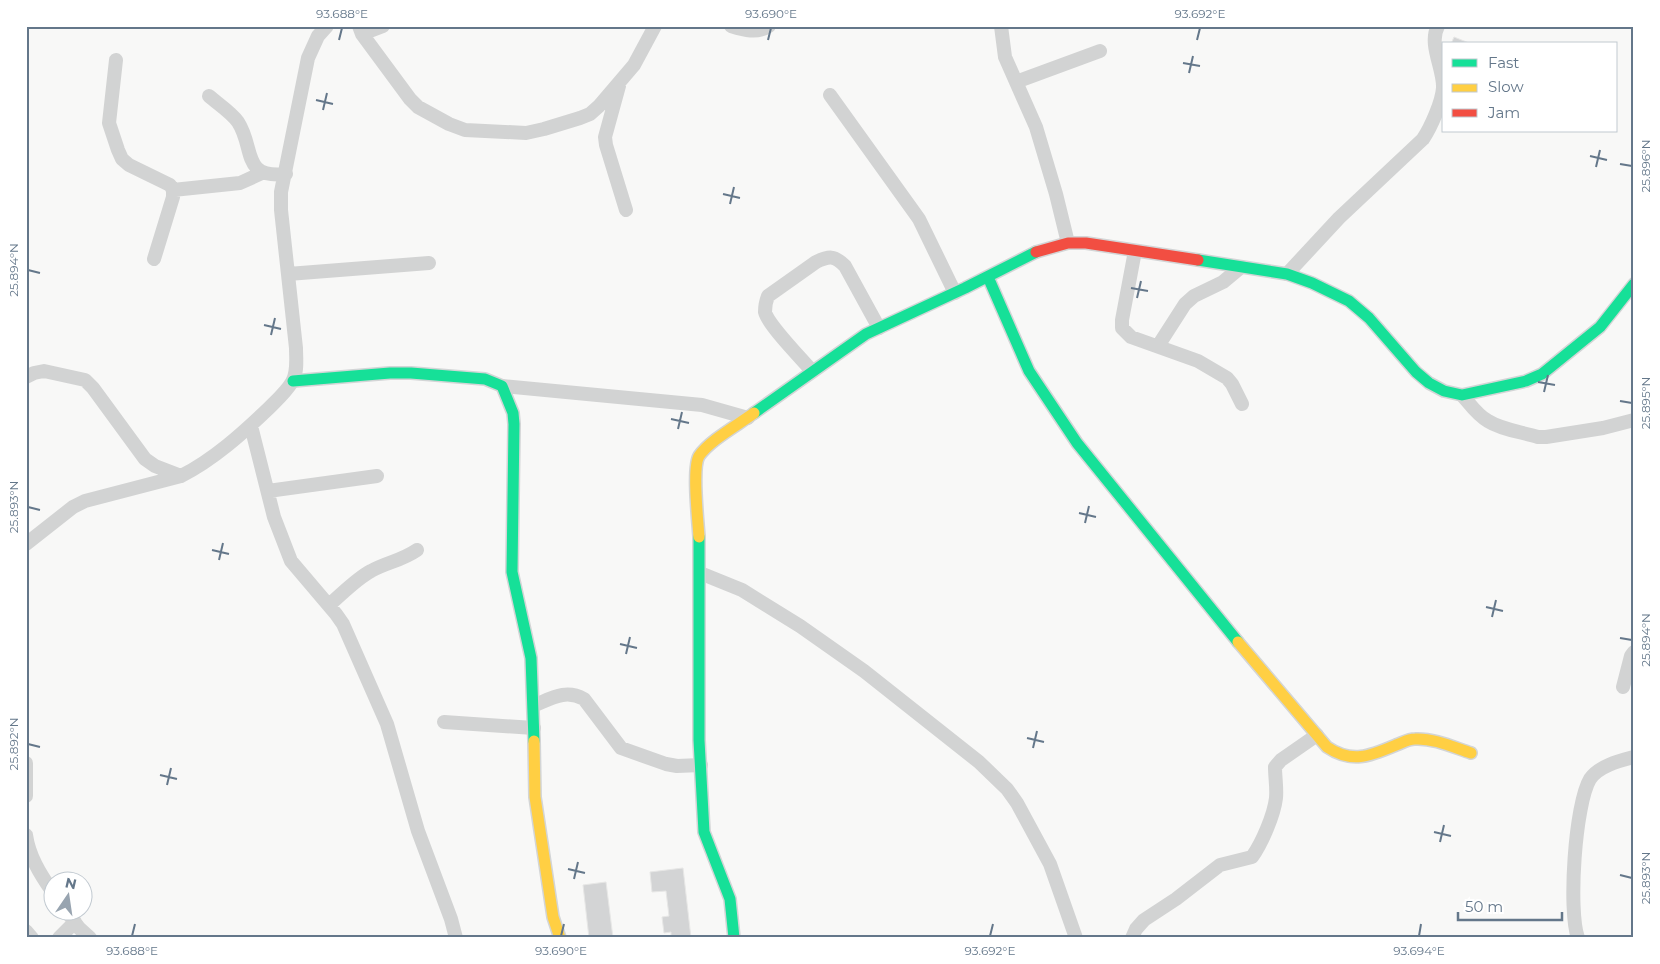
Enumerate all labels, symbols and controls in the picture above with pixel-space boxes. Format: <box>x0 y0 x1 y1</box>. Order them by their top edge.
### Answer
text: 93.688°E <box>316 6 368 21</box>
text: 93.690°E <box>745 6 797 21</box>
text: 93.692°E <box>1175 6 1225 21</box>
legend <box>1442 42 1618 132</box>
text: Fast <box>1488 53 1519 72</box>
text: Slow <box>1488 77 1524 96</box>
text: Jam <box>1487 103 1520 122</box>
text: 25.896°N <box>1638 139 1653 193</box>
text: 25.894°N <box>6 243 21 297</box>
text: 25.895°N <box>1638 377 1653 429</box>
text: 25.893°N <box>6 481 21 533</box>
text: 25.894°N <box>1638 613 1653 667</box>
text: 25.892°N <box>6 718 21 770</box>
text: 25.893°N <box>1638 852 1653 904</box>
north arrow <box>42 872 92 922</box>
text: N <box>63 873 78 893</box>
scale bar <box>1458 889 1561 921</box>
text: 50 m <box>1465 897 1503 916</box>
text: 93.688°E <box>106 943 158 958</box>
text: 93.690°E <box>535 943 587 958</box>
text: 93.692°E <box>965 943 1015 958</box>
text: 93.694°E <box>1393 943 1445 958</box>

